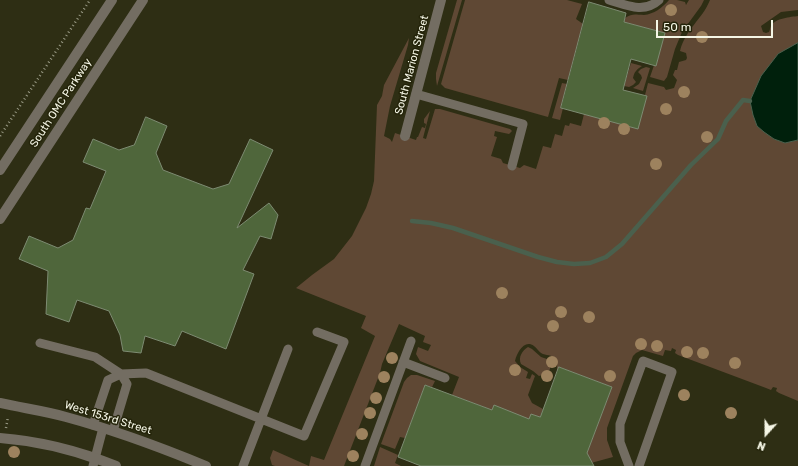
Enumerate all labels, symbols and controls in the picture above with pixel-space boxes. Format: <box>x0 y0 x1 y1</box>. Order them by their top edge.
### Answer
scale bar <box>658 12 775 38</box>
street label: South Marion Street <box>392 14 432 116</box>
text: 50 m <box>663 20 691 34</box>
street label: South OMC Parkway <box>27 56 95 150</box>
street label: West 153rd Street <box>63 398 153 438</box>
north arrow <box>746 414 786 454</box>
text: N <box>756 438 768 453</box>

